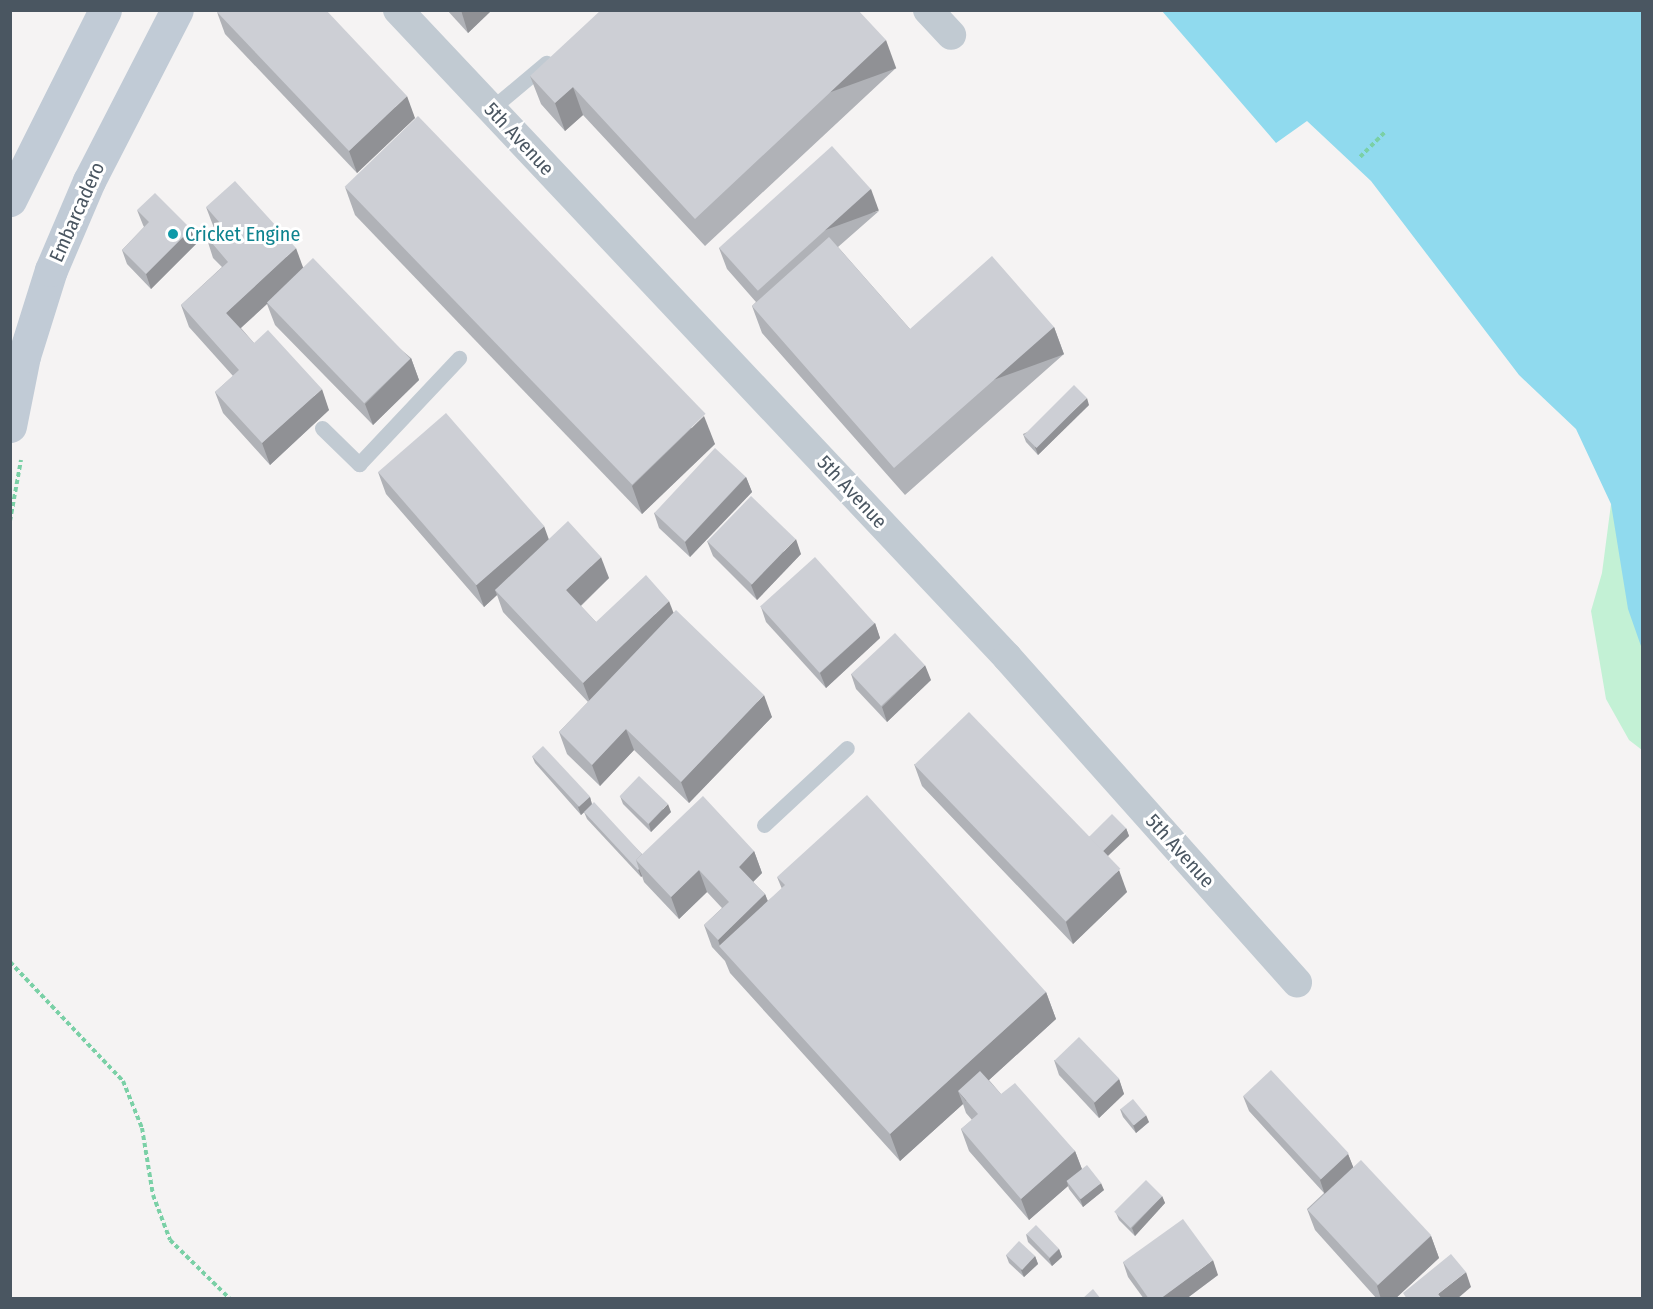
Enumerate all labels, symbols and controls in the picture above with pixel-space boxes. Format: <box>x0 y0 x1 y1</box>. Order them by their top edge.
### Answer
street label: 5th Avenue <box>479 98 559 180</box>
street label: Embarcadero <box>44 158 110 266</box>
place label: Cricket Engine <box>185 222 300 246</box>
marker: Cricket Engine <box>166 227 180 241</box>
street label: 5th Avenue <box>812 451 892 533</box>
street label: 5th Avenue <box>1141 809 1219 893</box>

